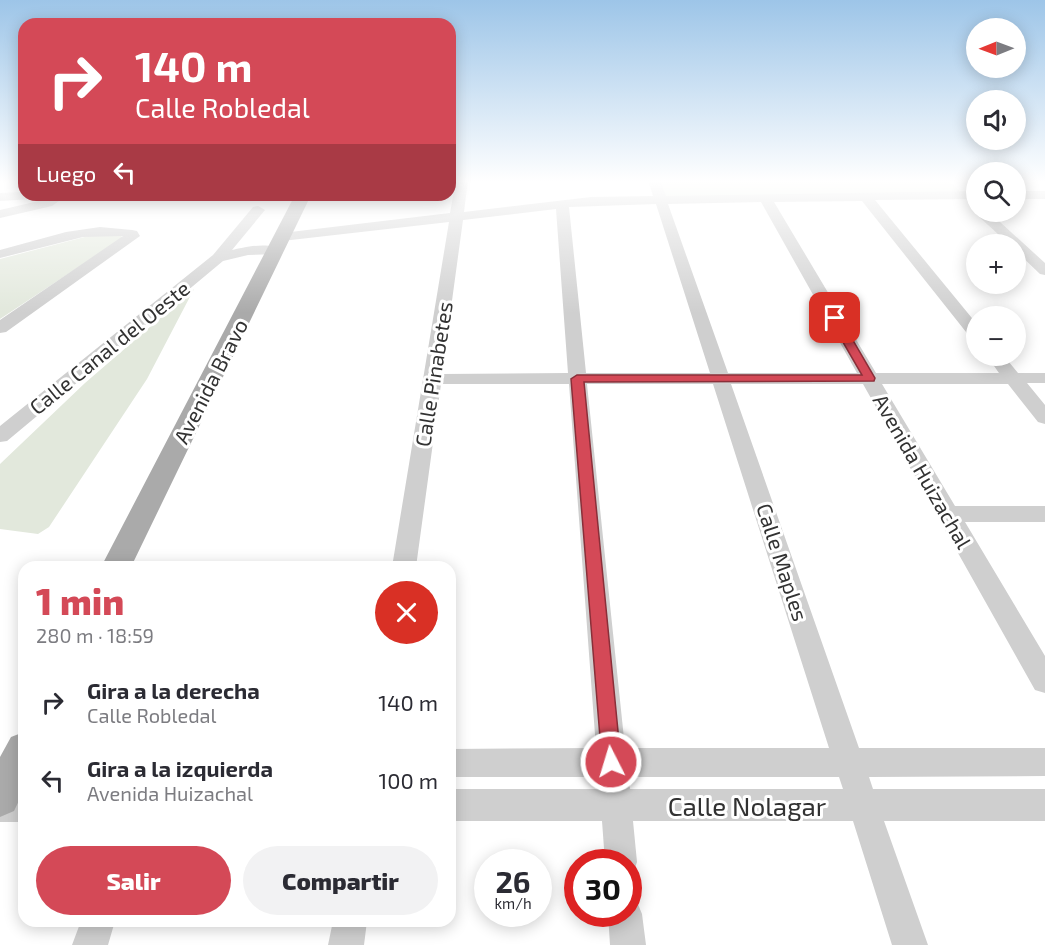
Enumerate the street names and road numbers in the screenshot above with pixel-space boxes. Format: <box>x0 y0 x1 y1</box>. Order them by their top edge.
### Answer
street label: Calle Canal del Oeste <box>24 275 194 419</box>
street label: Calle Pinabetes <box>409 300 457 448</box>
street label: Avenida Bravo <box>168 315 252 447</box>
street label: Avenida Huizachal <box>869 389 978 553</box>
street label: Calle Maples <box>752 500 814 624</box>
street label: Calle Nolagar <box>668 790 826 821</box>

